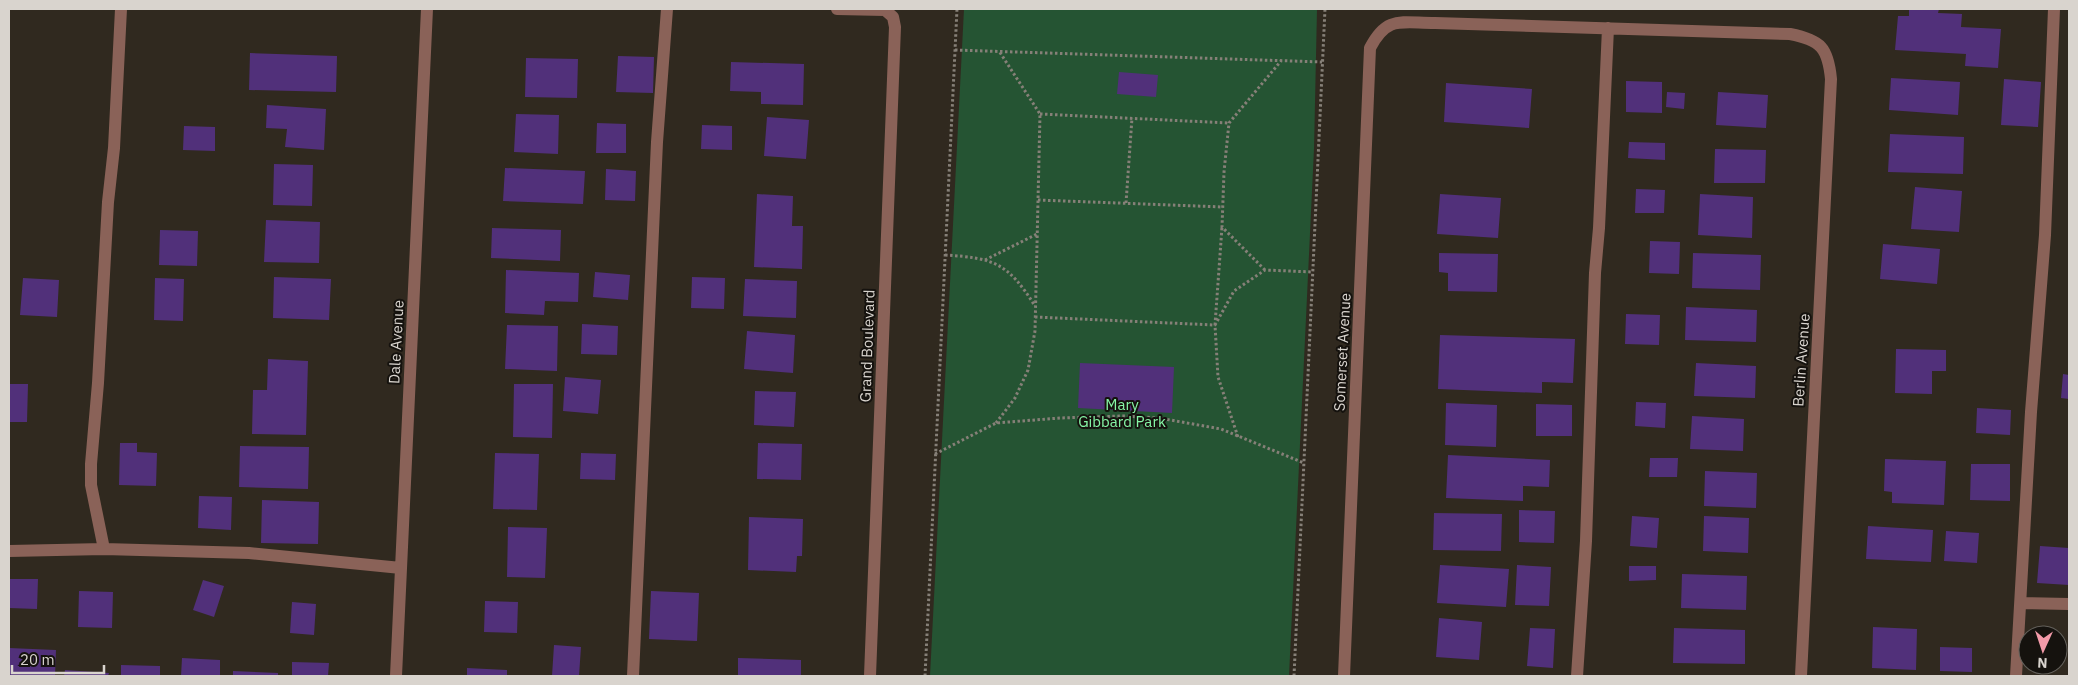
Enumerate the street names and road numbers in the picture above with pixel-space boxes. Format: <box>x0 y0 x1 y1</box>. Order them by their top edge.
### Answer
street label: Grand Boulevard <box>856 289 878 403</box>
street label: Somerset Avenue <box>1329 292 1355 412</box>
street label: Dale Avenue <box>384 300 408 384</box>
street label: Berlin Avenue <box>1788 313 1814 407</box>

